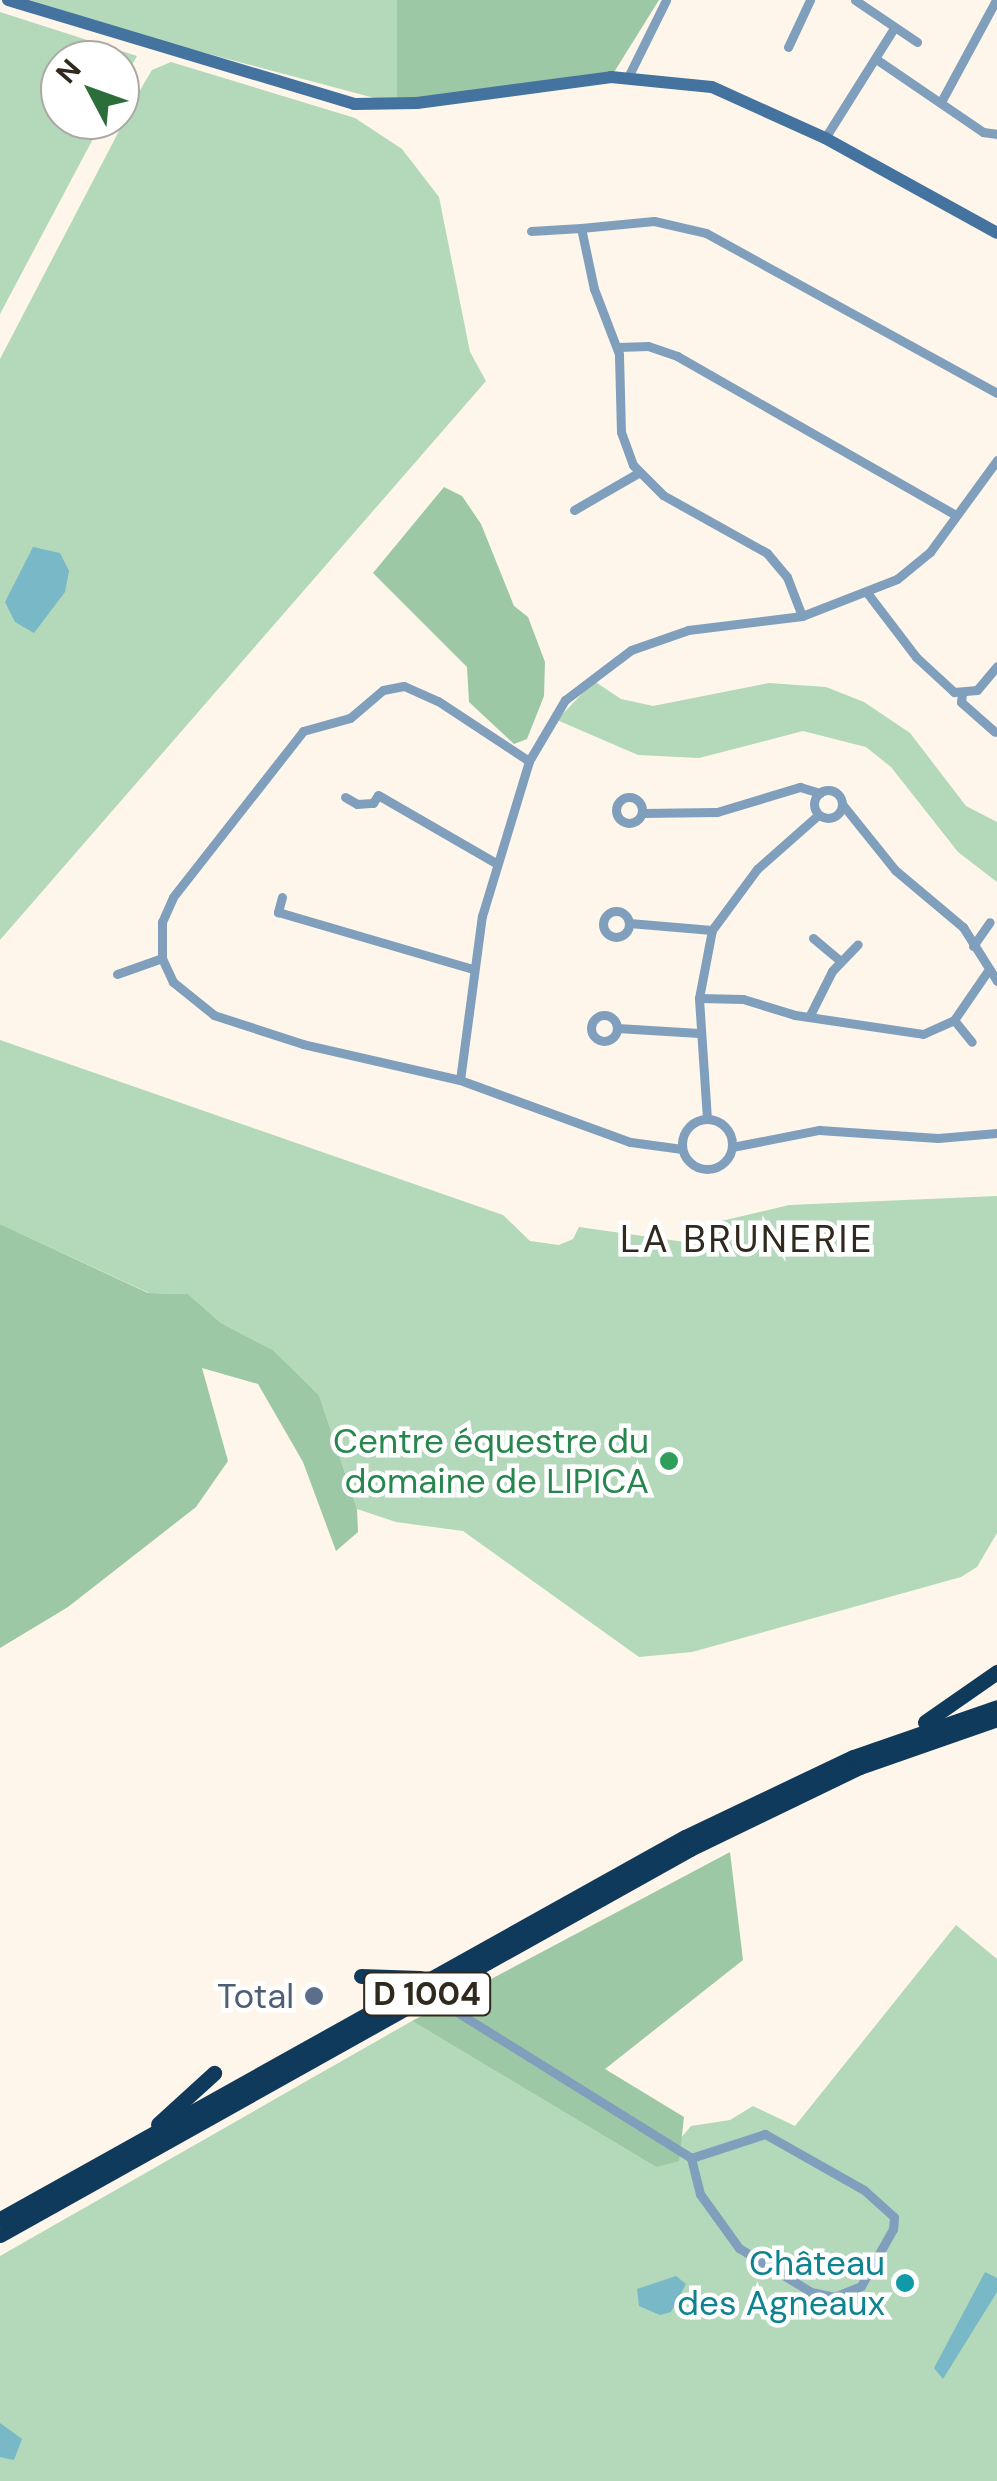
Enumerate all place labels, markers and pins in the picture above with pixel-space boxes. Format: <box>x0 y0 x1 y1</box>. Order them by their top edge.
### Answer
place label: Centre équestre du domaine de LIPICA <box>333 1420 649 1502</box>
marker: Centre équestre du domaine de LIPICA <box>658 1450 680 1472</box>
place label: Total <box>217 1975 294 2017</box>
marker: Total <box>303 1985 325 2007</box>
place label: Château des Agneaux <box>677 2242 885 2324</box>
marker: Château des Agneaux <box>894 2272 916 2294</box>

